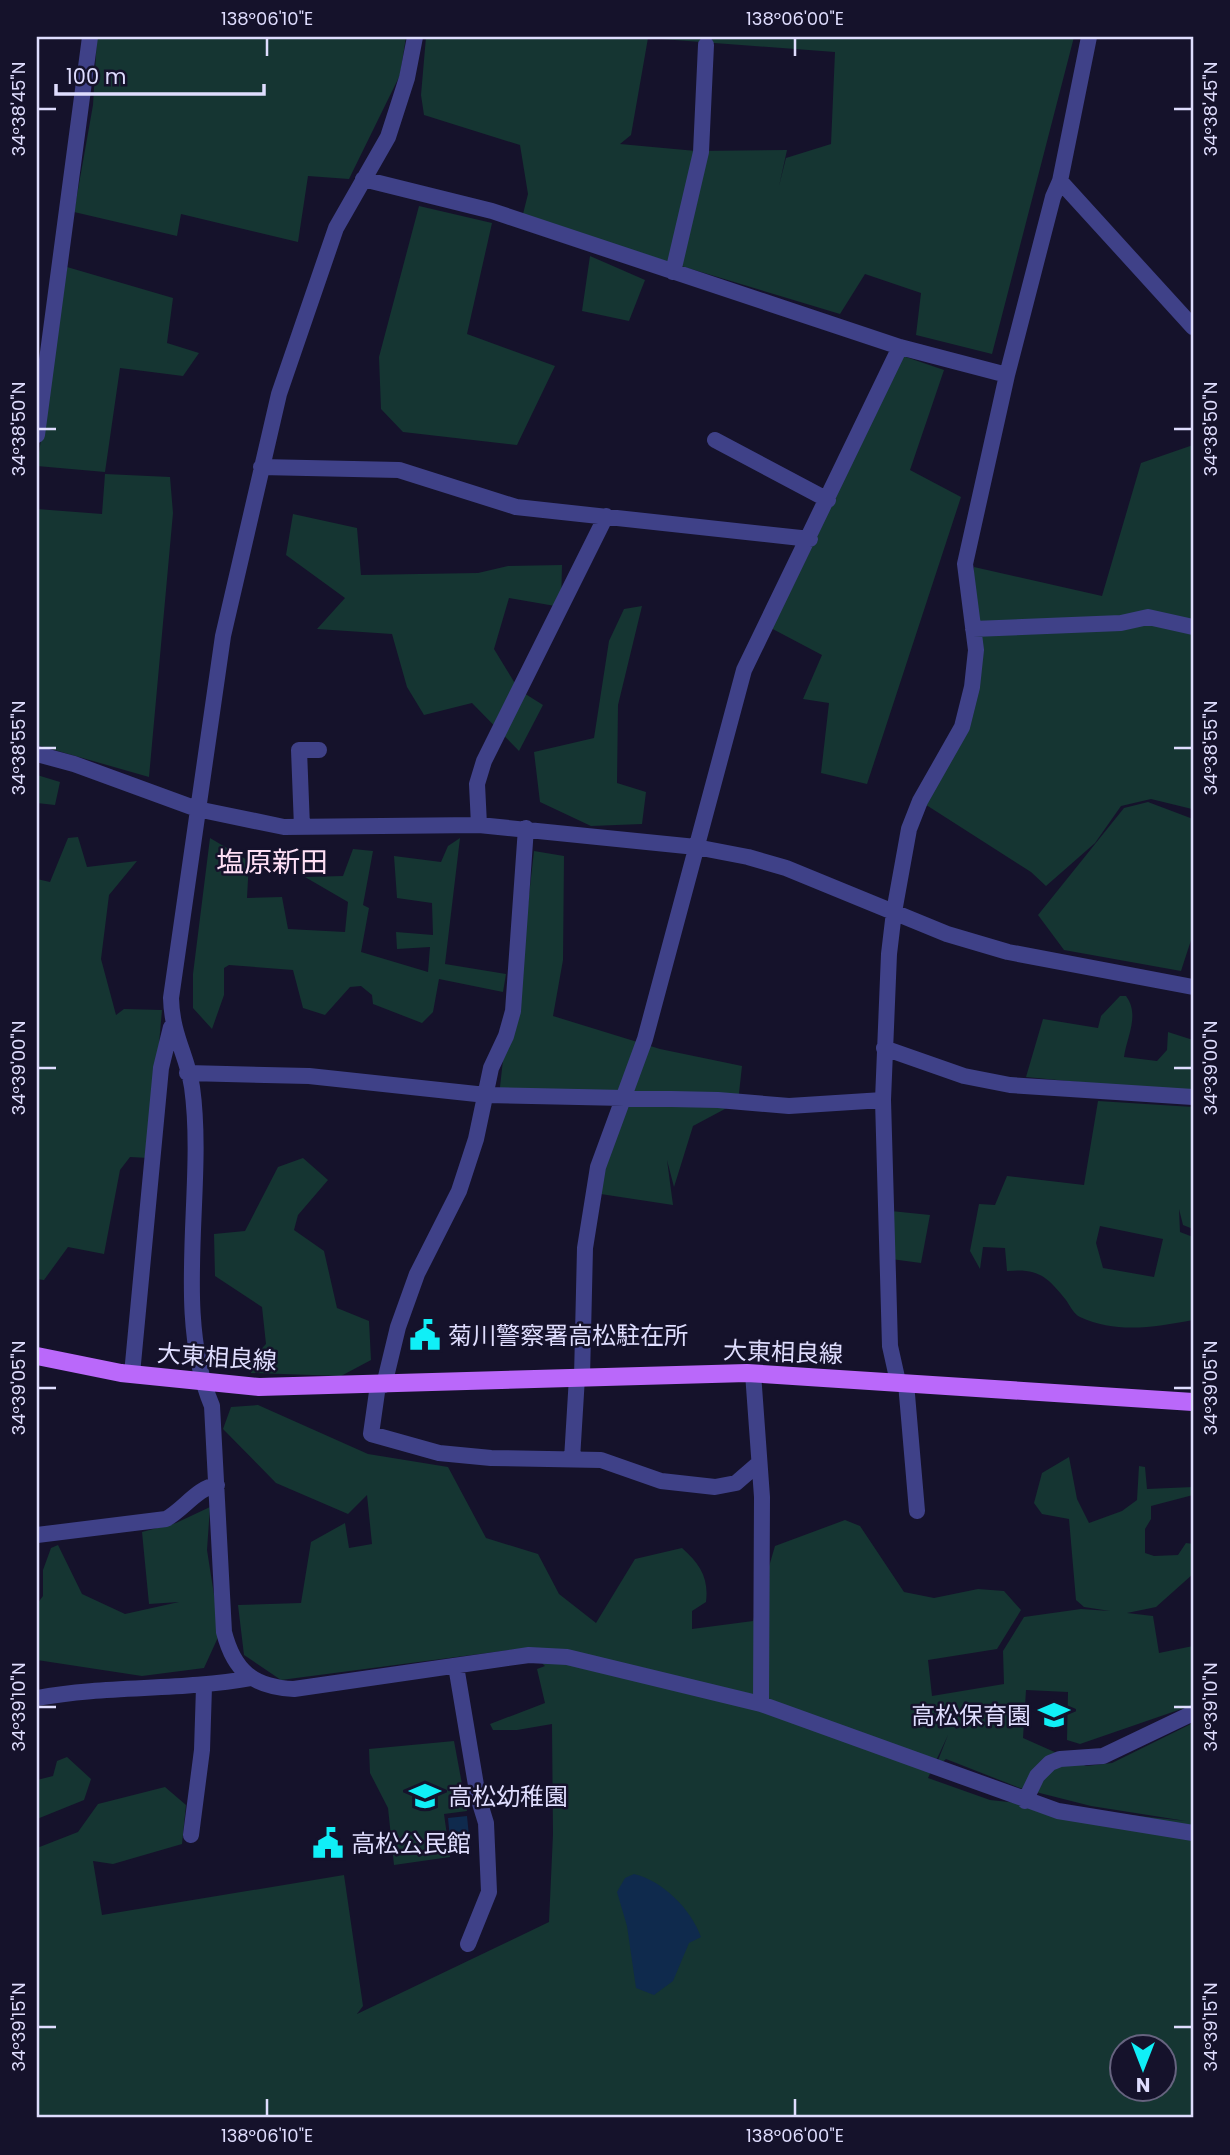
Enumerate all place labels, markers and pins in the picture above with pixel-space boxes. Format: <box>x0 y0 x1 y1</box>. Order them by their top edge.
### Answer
public building icon: 菊川警察署高松駐在所 <box>408 1318 442 1352</box>
place label: 菊川警察署高松駐在所 <box>448 1319 688 1352</box>
school or university icon: 高松保育園 <box>1037 1698 1071 1732</box>
place label: 高松保育園 <box>911 1699 1031 1732</box>
school or university icon: 高松幼稚園 <box>408 1779 442 1813</box>
place label: 高松幼稚園 <box>448 1780 568 1813</box>
public building icon: 高松公民館 <box>311 1826 345 1860</box>
place label: 高松公民館 <box>351 1827 471 1860</box>

